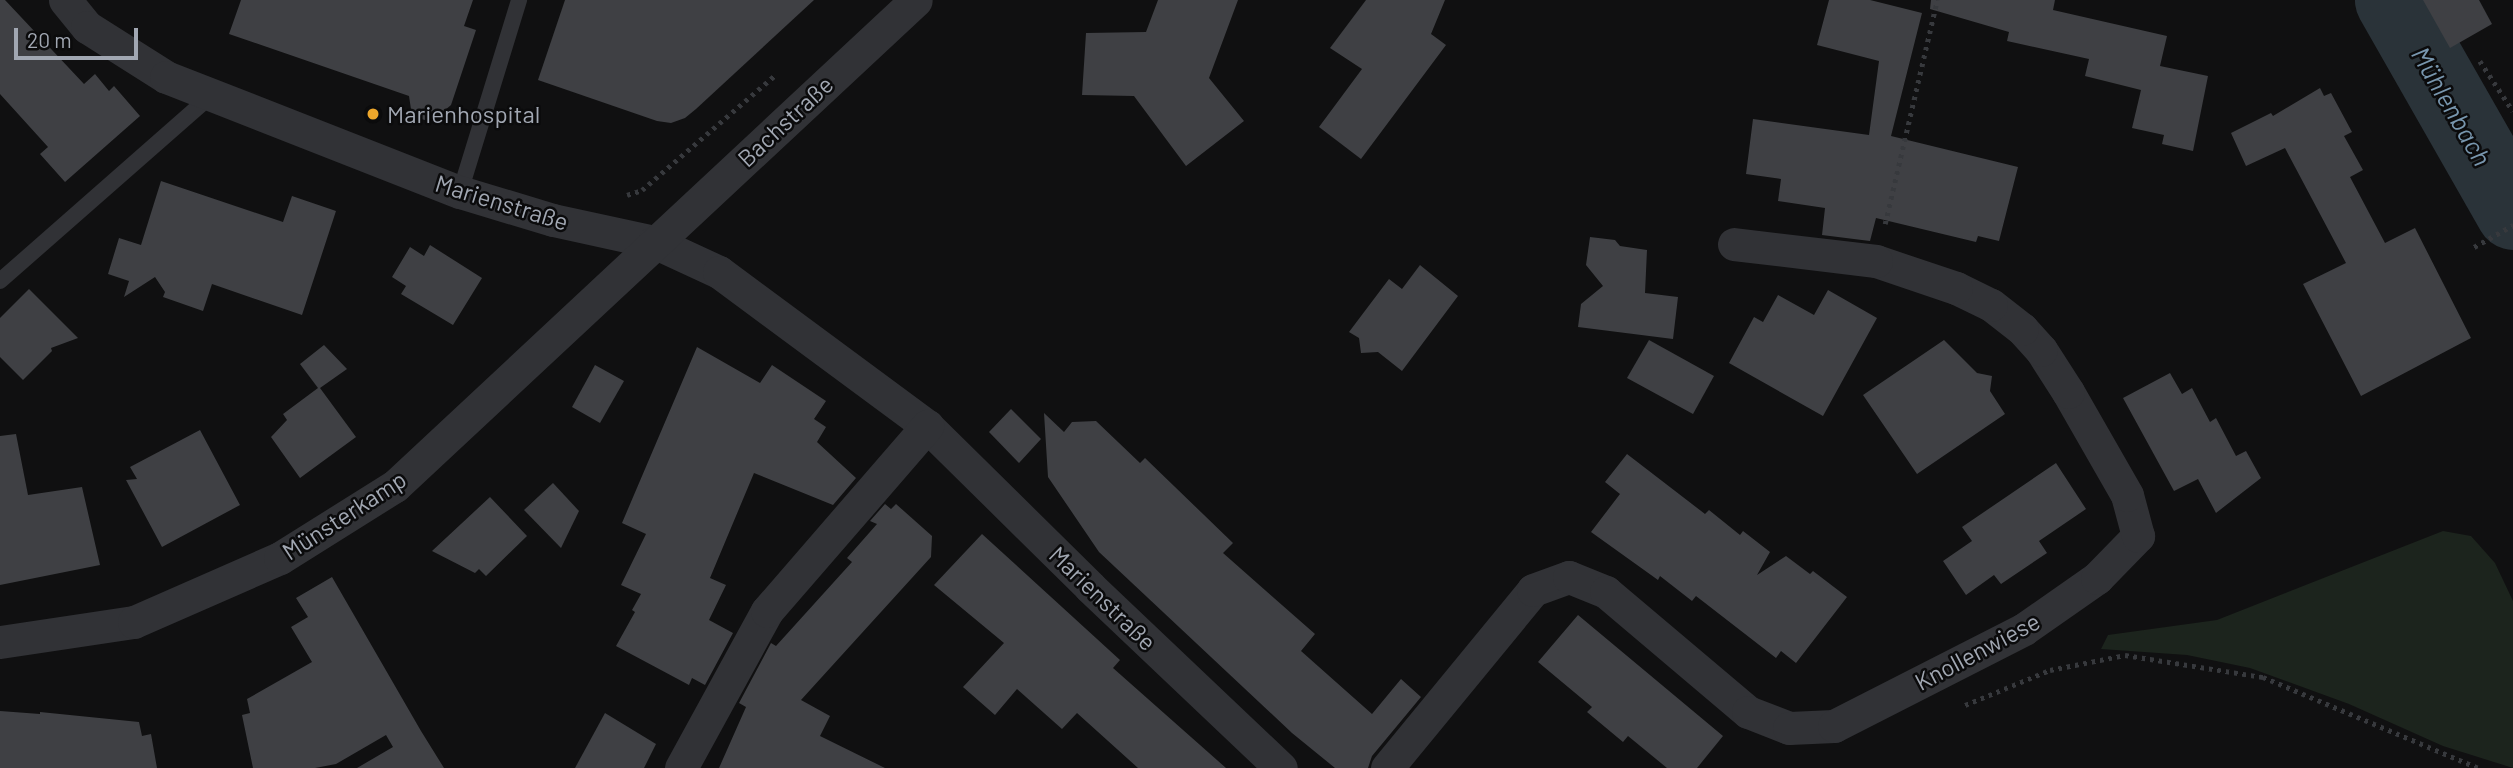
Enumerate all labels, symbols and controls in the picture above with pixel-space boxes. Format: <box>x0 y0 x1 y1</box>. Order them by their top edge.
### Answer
scale bar <box>18 14 142 58</box>
text: 20 m <box>27 27 72 52</box>
water label: Mühlenbach <box>2405 41 2499 171</box>
street label: Bachstraße <box>731 70 839 172</box>
place label: Marienhospital <box>387 100 540 128</box>
marker: Marienhospital <box>365 106 381 122</box>
street label: Marienstraße <box>432 168 572 236</box>
street label: Münsterkamp <box>277 464 411 566</box>
street label: Marienstraße <box>1044 540 1162 656</box>
street label: Knollenwiese <box>1910 606 2044 696</box>

